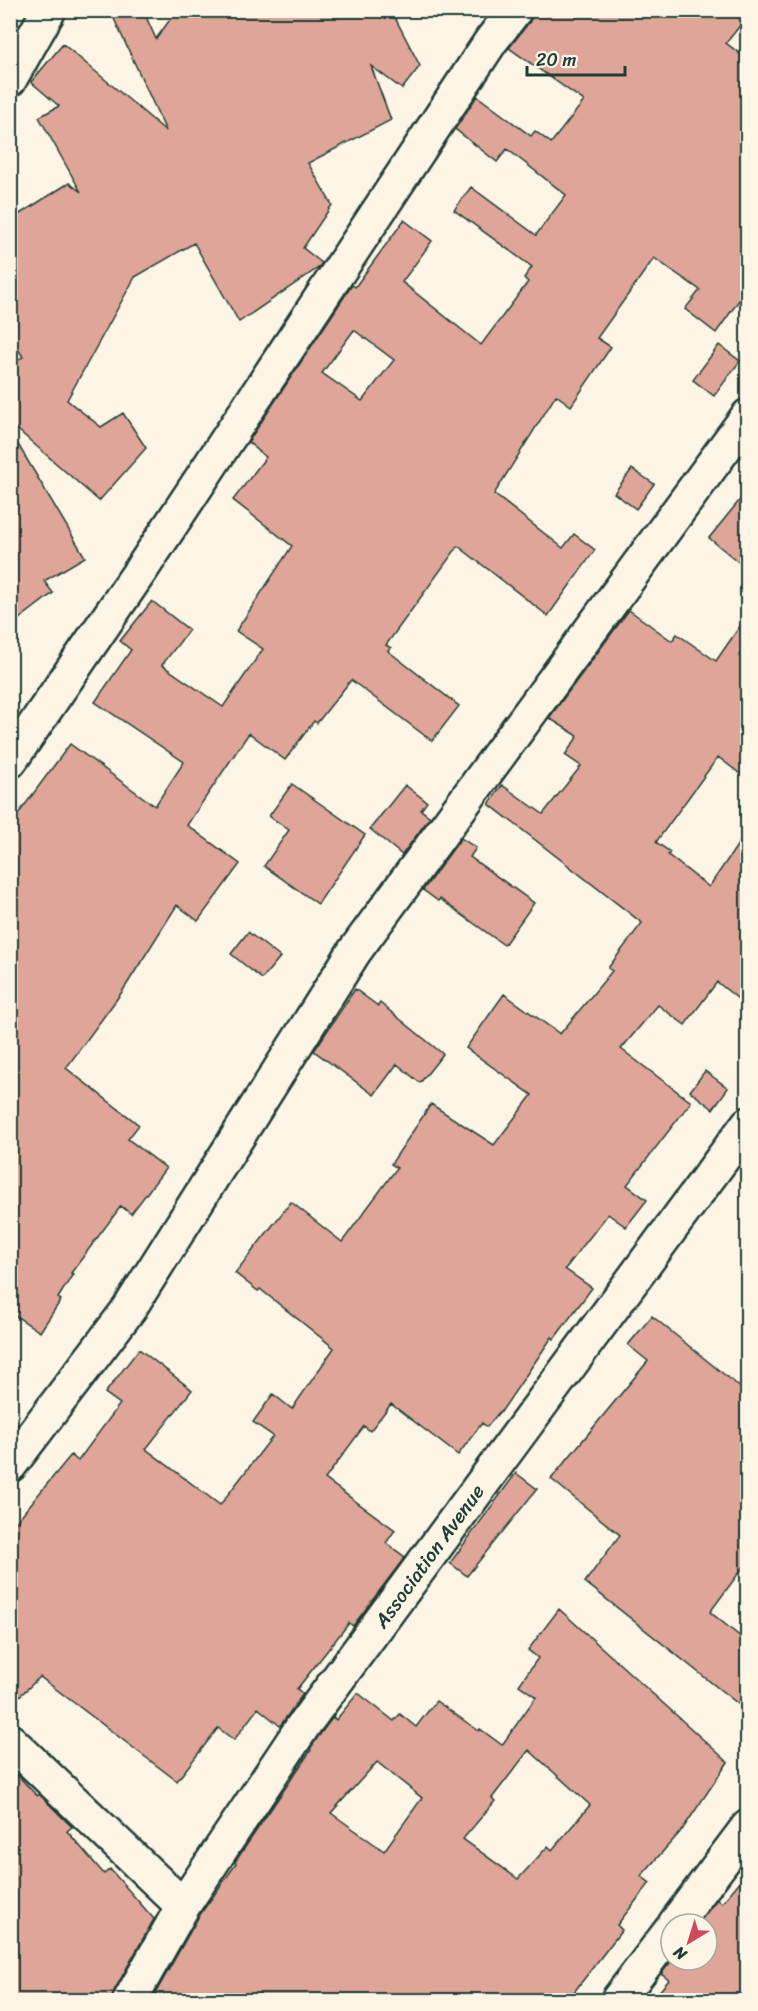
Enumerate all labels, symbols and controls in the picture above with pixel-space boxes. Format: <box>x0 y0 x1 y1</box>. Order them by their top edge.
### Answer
scale bar <box>527 39 624 77</box>
text: 20 m <box>536 44 576 76</box>
street label: Association Avenue <box>364 1477 494 1637</box>
north arrow <box>659 1912 719 1972</box>
text: N <box>666 1938 694 1969</box>

